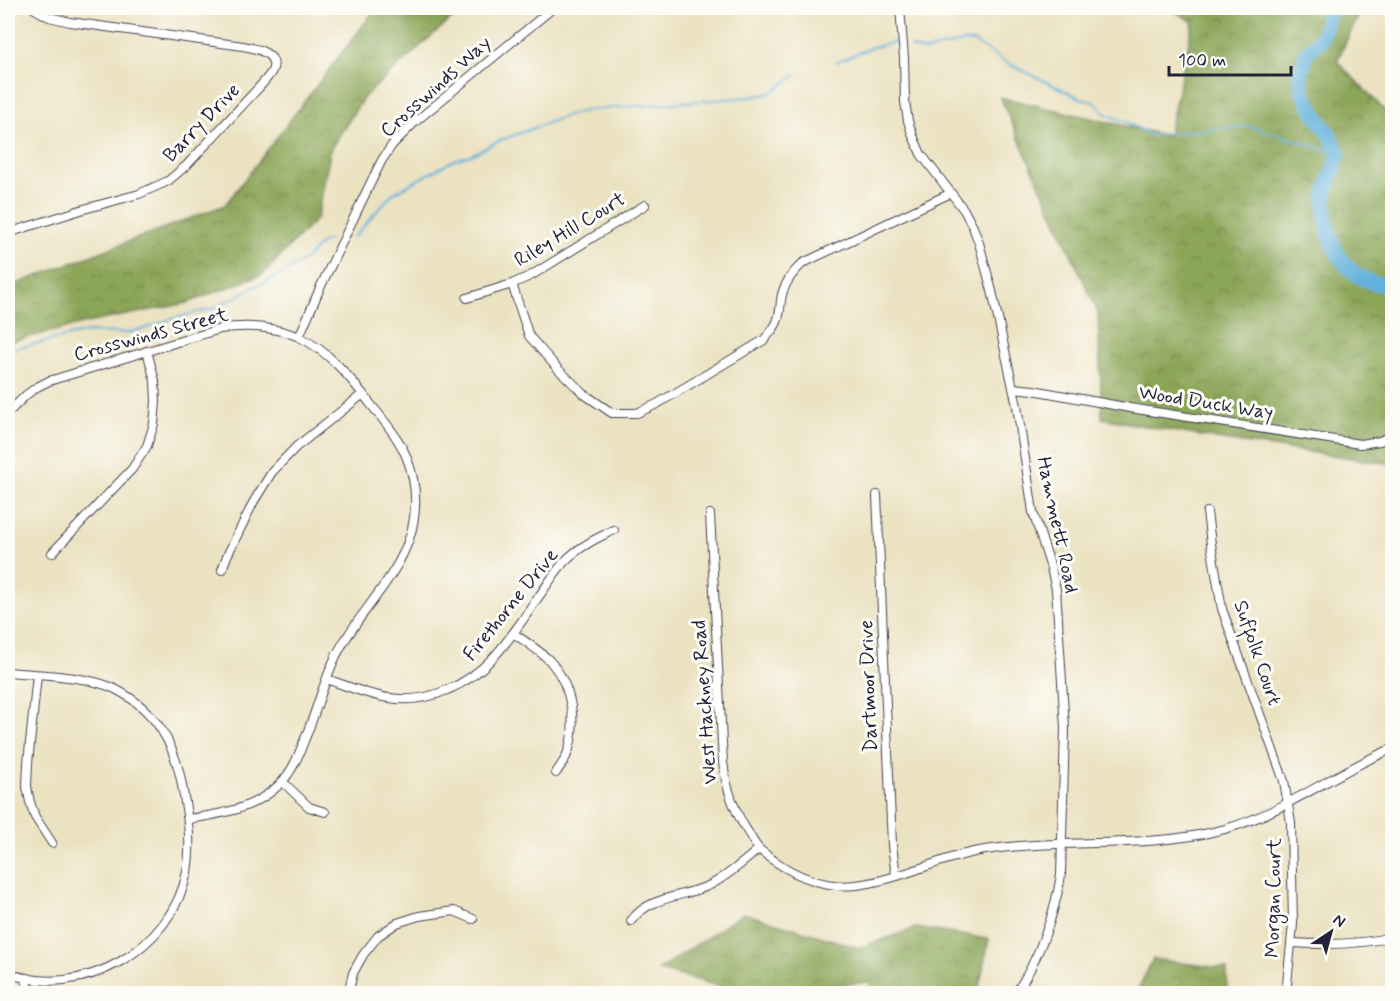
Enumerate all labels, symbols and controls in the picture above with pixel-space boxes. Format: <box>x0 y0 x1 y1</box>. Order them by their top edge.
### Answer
street label: Crosswinds Way <box>375 30 497 144</box>
scale bar <box>1169 39 1290 77</box>
text: 100 m <box>1178 49 1226 73</box>
street label: Barry Drive <box>157 77 247 169</box>
street label: Riley Hill Court <box>509 186 631 274</box>
street label: Crosswinds Street <box>71 301 231 369</box>
street label: Wood Duck Way <box>1137 379 1275 427</box>
street label: Hammett Road <box>1029 454 1085 596</box>
street label: Firethorne Drive <box>457 543 565 667</box>
street label: Suffolk Court <box>1225 597 1288 710</box>
street label: West Hackney Road <box>686 619 724 785</box>
street label: Dartmoor Drive <box>853 619 885 753</box>
street label: Morgan Court <box>1259 838 1290 958</box>
north arrow <box>1301 902 1361 962</box>
text: N <box>1328 909 1349 933</box>

